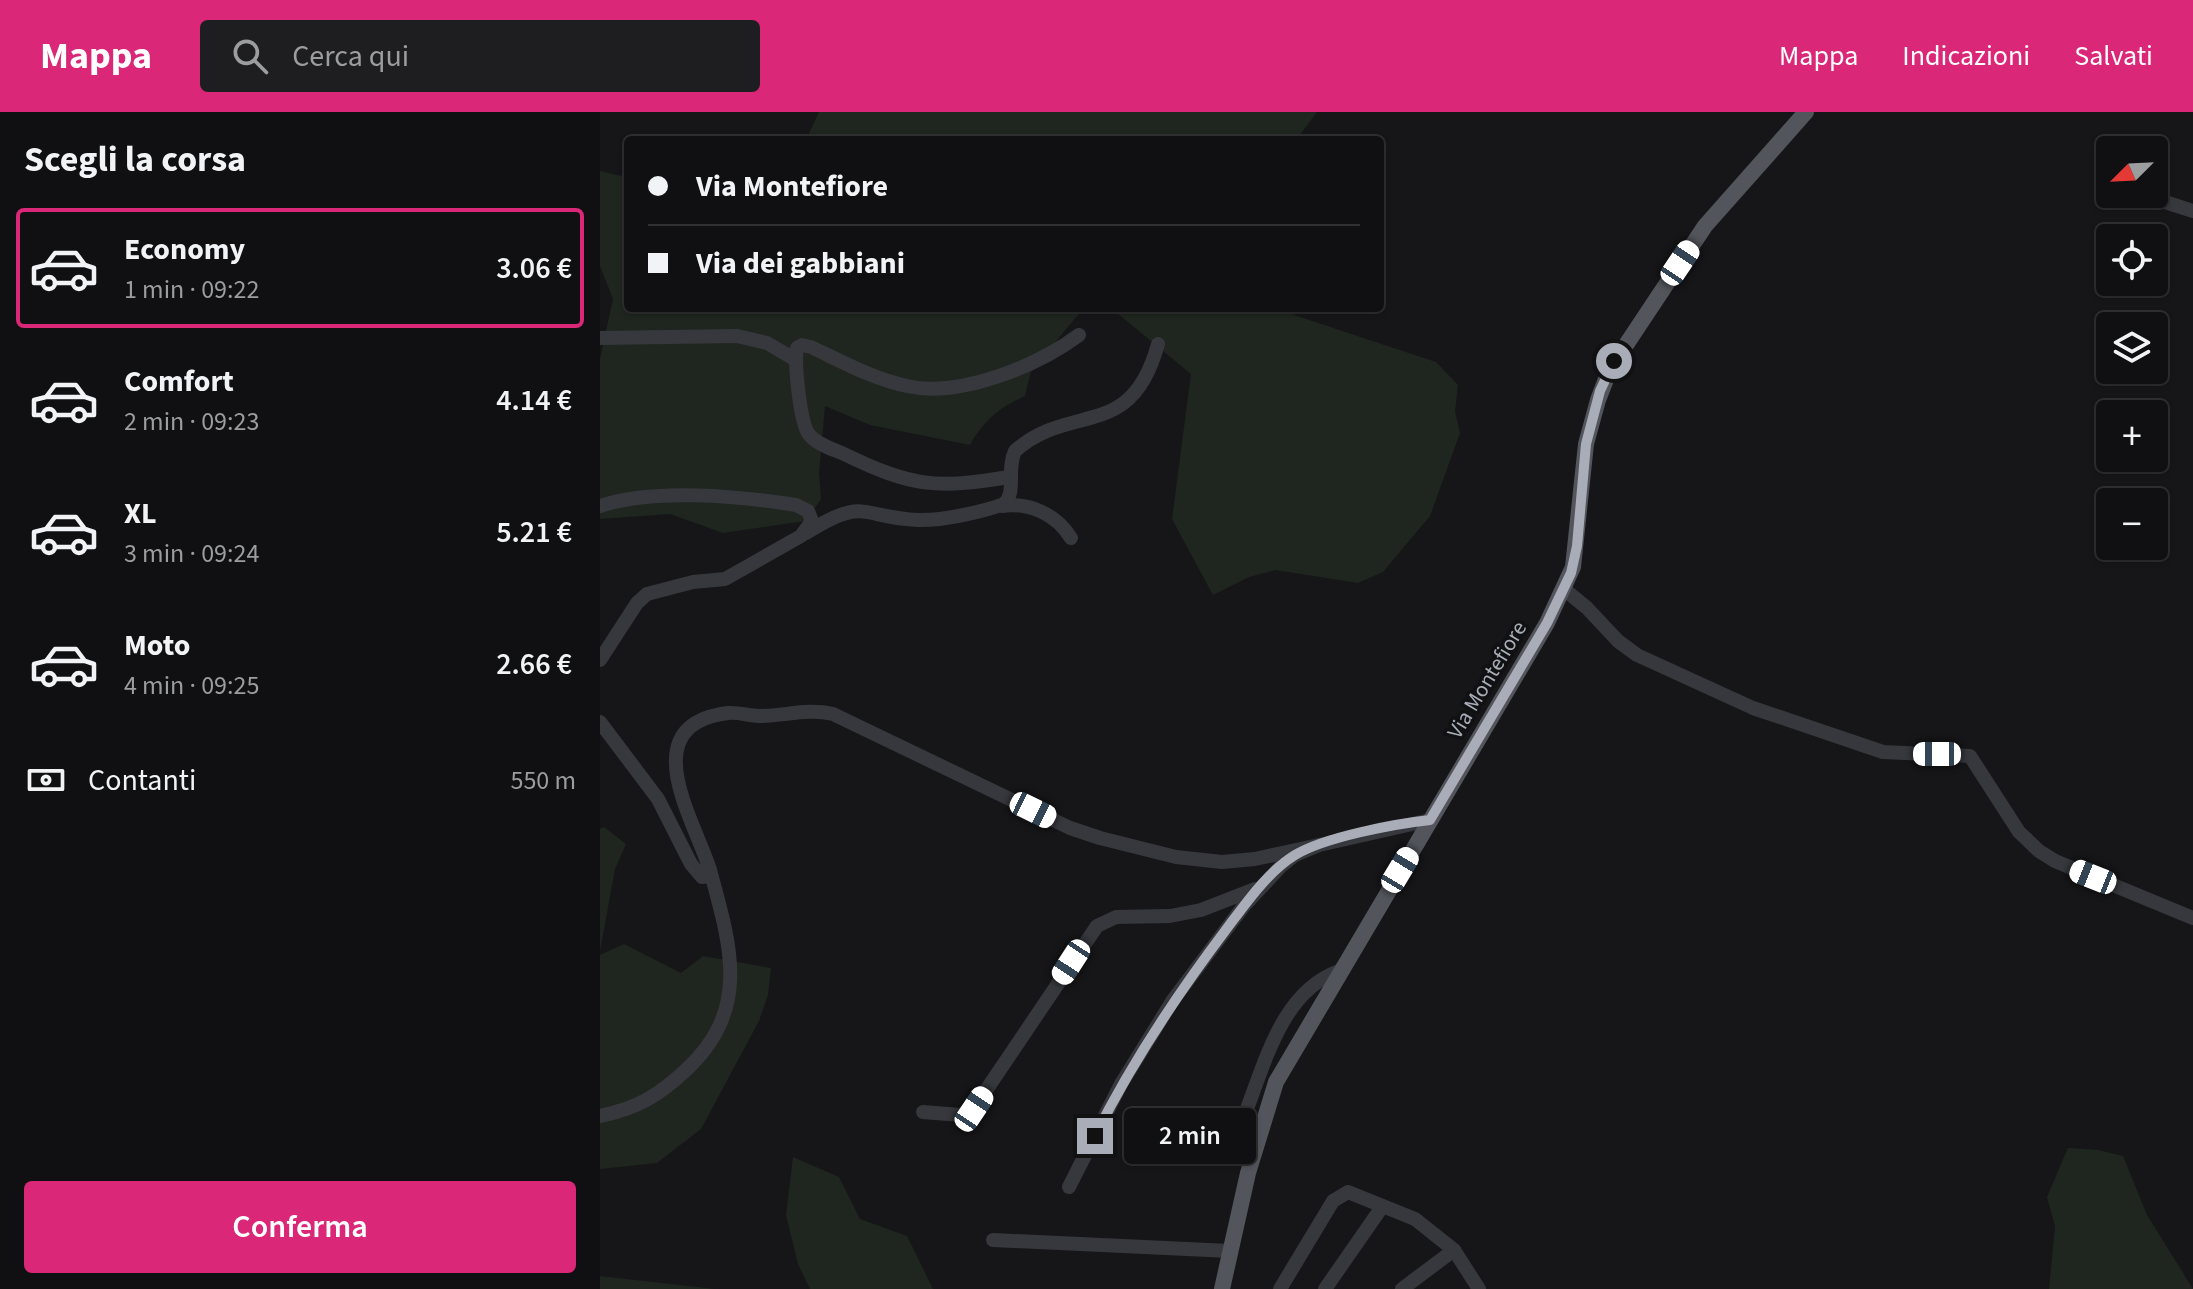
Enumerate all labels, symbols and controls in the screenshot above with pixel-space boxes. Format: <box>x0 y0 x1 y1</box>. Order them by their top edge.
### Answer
search box <box>200 20 760 92</box>
text: Mappa <box>40 29 152 83</box>
icon: search <box>228 34 272 78</box>
text: Cerca qui <box>292 35 409 78</box>
text: Mappa <box>1779 36 1858 76</box>
text: Indicazioni <box>1902 36 2030 76</box>
text: Salvati <box>2074 36 2153 76</box>
text: Scegli la corsa <box>24 134 246 185</box>
north arrow <box>2096 136 2168 208</box>
map controls <box>2096 136 2168 560</box>
text: Via Montefiore <box>696 165 888 208</box>
button: locate <box>2096 224 2168 296</box>
text: Economy <box>124 228 245 271</box>
icon: car <box>28 232 100 304</box>
car <box>1657 236 1703 290</box>
text: Via dei gabbiani <box>696 242 905 285</box>
text: 3.06 € <box>496 247 572 290</box>
text: 1 min · 09:22 <box>124 271 259 308</box>
button: layers <box>2096 312 2168 384</box>
route start <box>1596 343 1632 379</box>
text: Comfort <box>124 360 234 403</box>
icon: car <box>28 364 100 436</box>
text: 4.14 € <box>496 379 572 422</box>
button: + <box>2096 400 2168 472</box>
text: 2 min · 09:23 <box>124 403 259 440</box>
button: − <box>2096 488 2168 560</box>
text: XL <box>124 492 157 535</box>
icon: car <box>28 496 100 568</box>
text: 5.21 € <box>496 511 572 554</box>
text: 3 min · 09:24 <box>124 535 259 572</box>
street label: Via Montefiore <box>1439 615 1535 745</box>
text: Moto <box>124 624 190 667</box>
icon: car <box>28 628 100 700</box>
text: 2.66 € <box>496 643 572 686</box>
text: 4 min · 09:25 <box>124 667 259 704</box>
car <box>1913 742 1961 766</box>
icon: cash <box>24 758 68 802</box>
text: Contanti <box>88 759 196 802</box>
text: 550 m <box>510 762 576 799</box>
car <box>1006 789 1060 831</box>
car <box>1377 843 1423 897</box>
car <box>2066 857 2120 897</box>
car <box>1048 935 1094 989</box>
car <box>951 1082 997 1136</box>
callout: 2 min <box>1123 1108 1255 1164</box>
text: 2 min <box>1159 1117 1221 1154</box>
route end <box>1077 1118 1113 1154</box>
button: Conferma <box>24 1181 576 1273</box>

